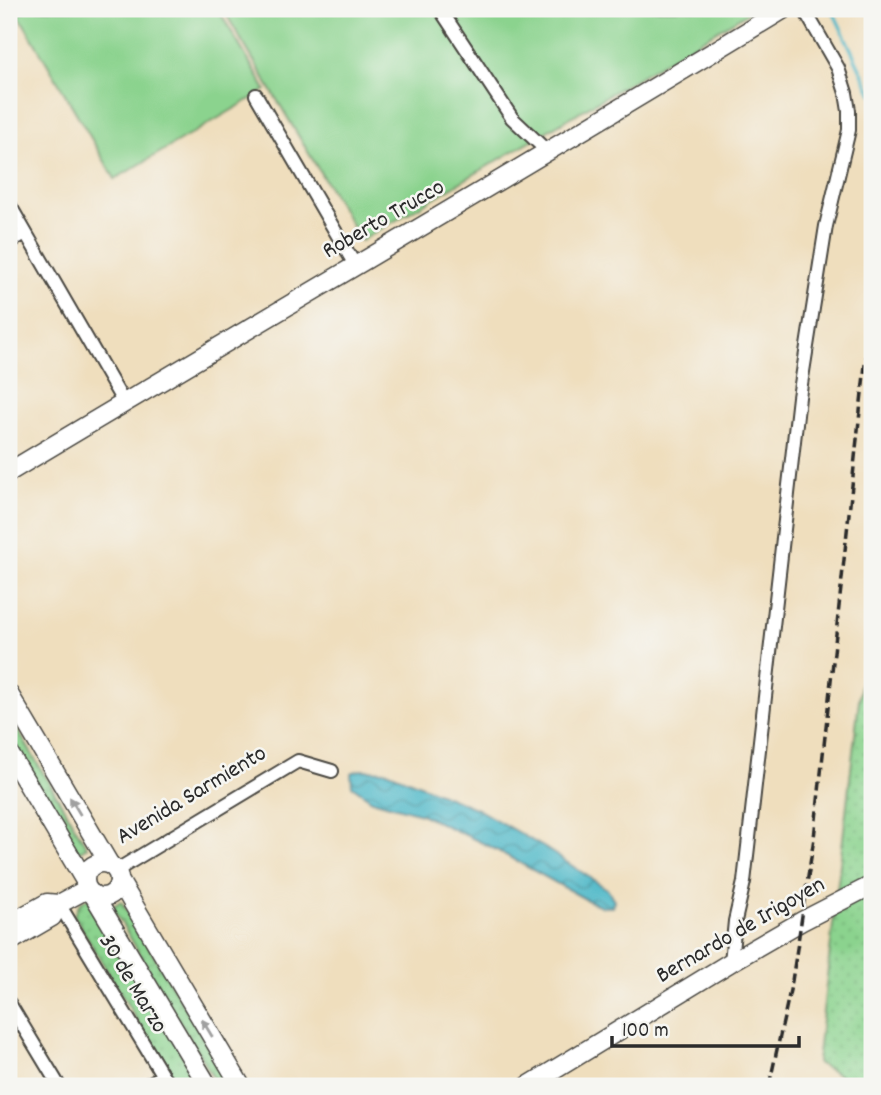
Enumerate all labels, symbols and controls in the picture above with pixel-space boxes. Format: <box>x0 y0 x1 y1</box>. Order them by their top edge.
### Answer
street label: Roberto Trucco <box>317 171 451 269</box>
street label: Avenida Sarmiento <box>110 738 274 854</box>
one-way arrow <box>69 796 82 815</box>
street label: Bernardo de Irigoyen <box>650 869 832 993</box>
street label: 30 de Marzo <box>89 928 175 1040</box>
scale bar <box>612 1004 799 1048</box>
text: 100 m <box>622 1017 669 1047</box>
one-way arrow <box>200 1018 213 1037</box>

